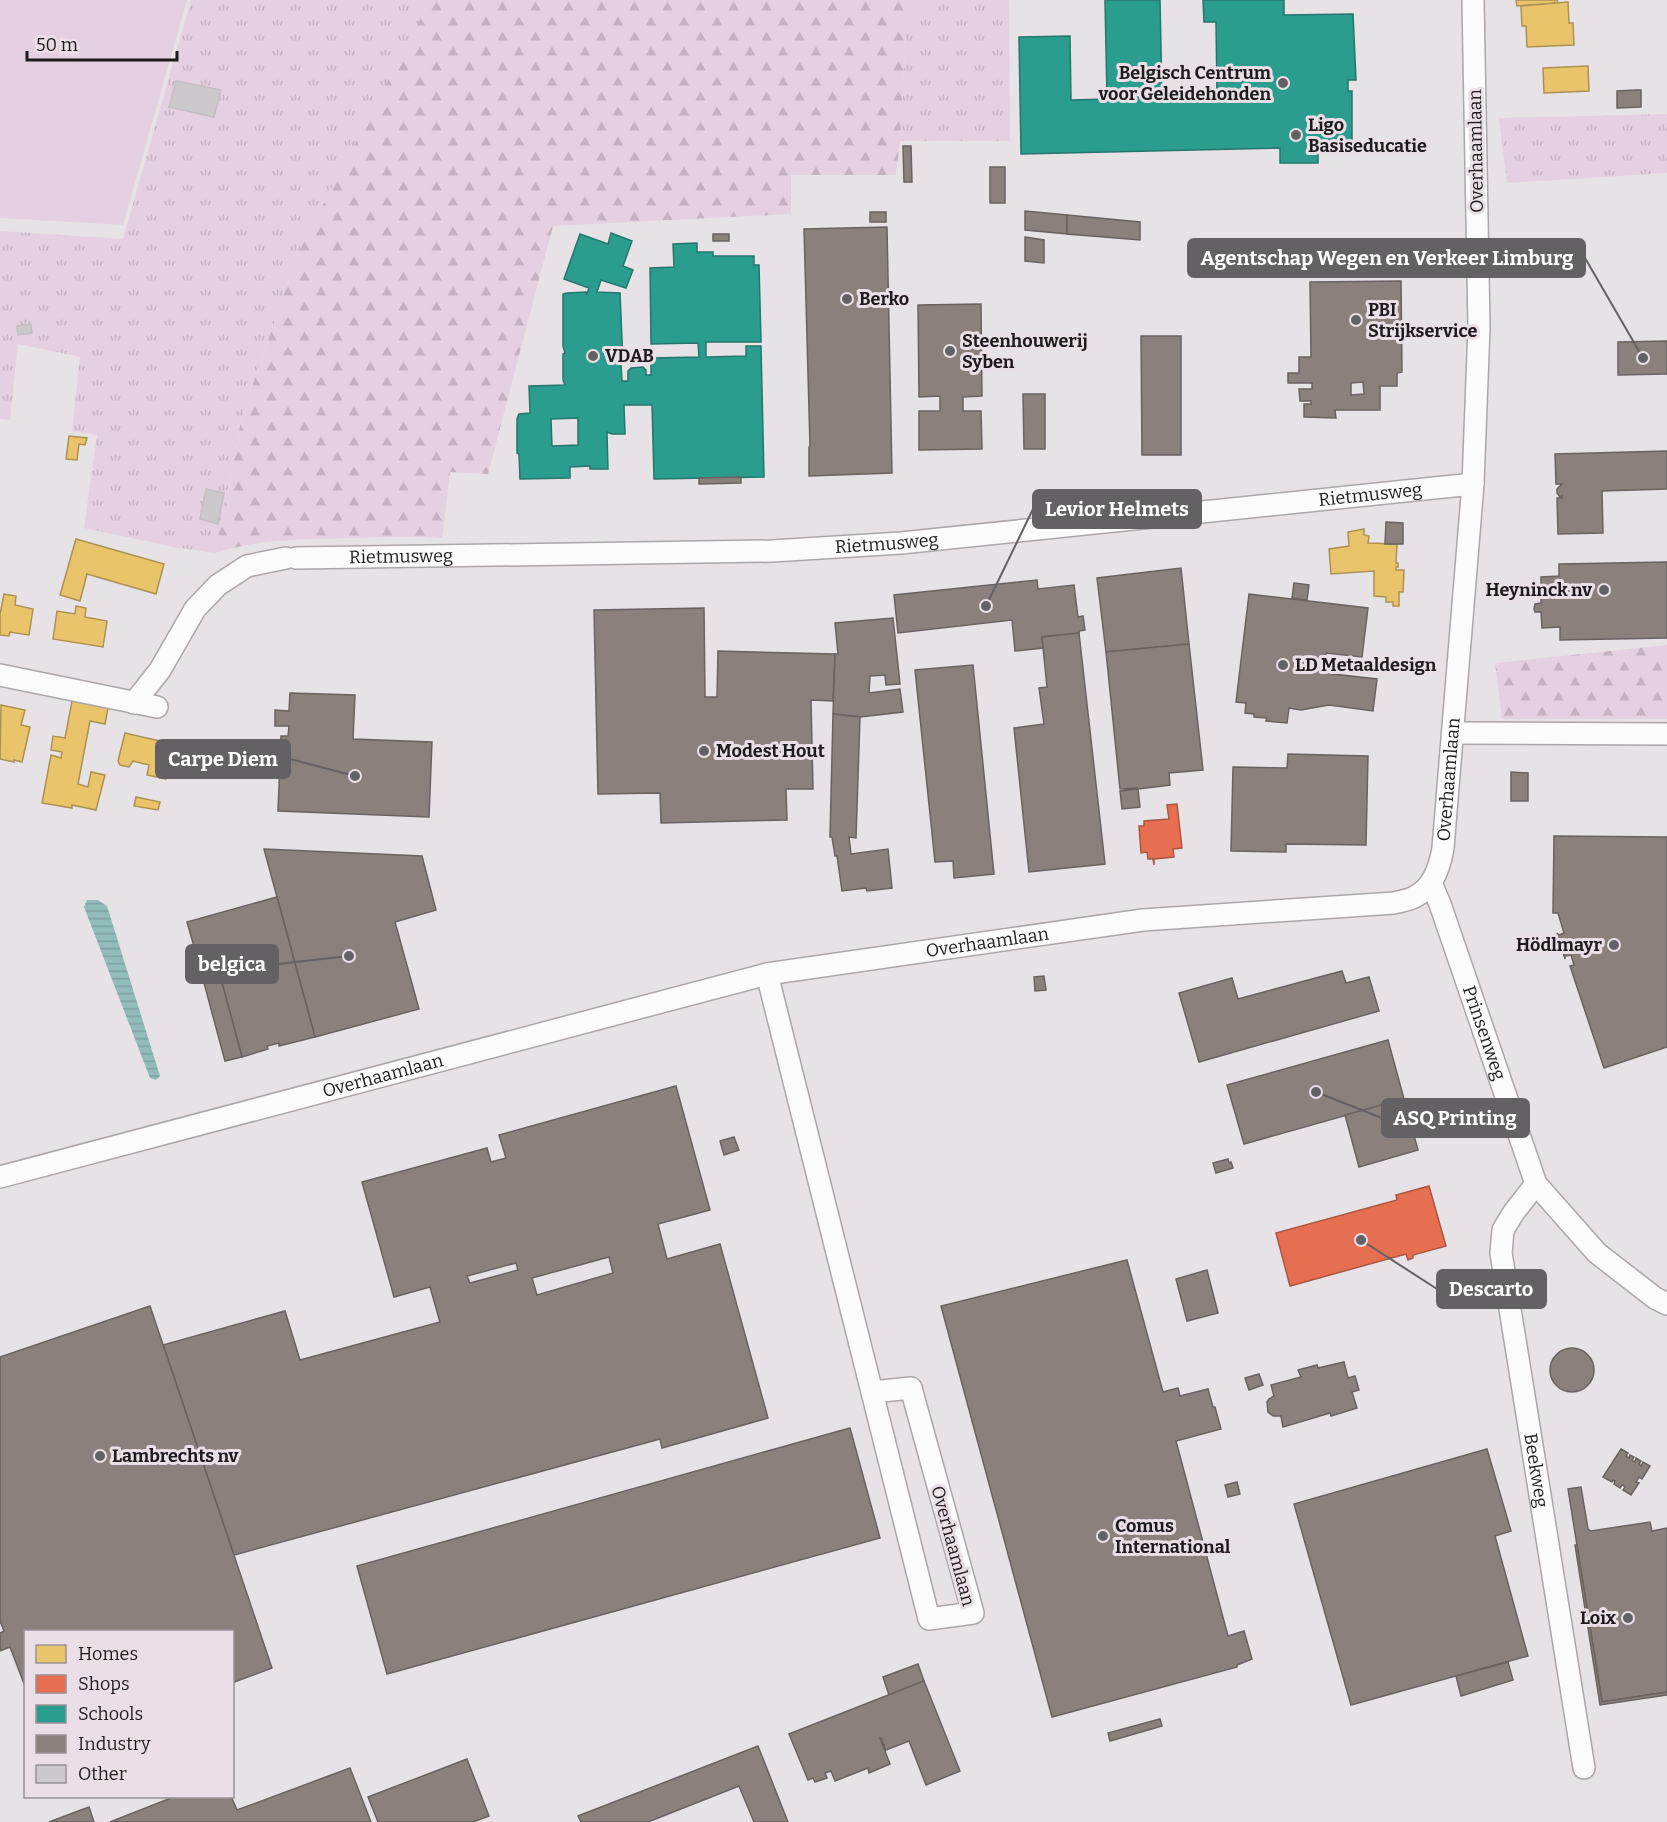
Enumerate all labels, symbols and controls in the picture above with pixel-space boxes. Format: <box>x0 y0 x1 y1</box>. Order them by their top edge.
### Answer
scale bar <box>27 24 177 62</box>
text: 50 m <box>36 34 78 56</box>
place label: Belgisch Centrum voor Geleidehonden <box>1097 62 1271 105</box>
marker: Belgisch Centrum voor Geleidehonden <box>1276 76 1290 90</box>
street label: Overhaamlaan <box>1464 88 1488 213</box>
place label: Ligo Basiseducatie <box>1308 114 1427 157</box>
marker: Ligo Basiseducatie <box>1289 128 1303 142</box>
callout: Agentschap Wegen en Verkeer Limburg <box>1188 239 1585 277</box>
text: Agentschap Wegen en Verkeer Limburg <box>1201 246 1574 270</box>
place label: Berko <box>859 288 909 310</box>
marker: Berko <box>840 292 854 306</box>
place label: PBI Strijkservice <box>1368 299 1477 342</box>
marker: PBI Strijkservice <box>1349 313 1363 327</box>
place label: Steenhouwerij Syben <box>962 330 1088 373</box>
marker: Steenhouwerij Syben <box>943 344 957 358</box>
place label: VDAB <box>605 345 654 367</box>
marker: VDAB <box>586 349 600 363</box>
street label: Rietmusweg <box>1317 478 1423 511</box>
callout: Levior Helmets <box>1033 490 1201 528</box>
text: Levior Helmets <box>1045 497 1189 521</box>
street label: Rietmusweg <box>834 528 940 558</box>
street label: Rietmusweg <box>349 545 453 568</box>
place label: Heyninck nv <box>1486 579 1592 601</box>
marker: Heyninck nv <box>1597 583 1611 597</box>
place label: LD Metaaldesign <box>1295 654 1437 676</box>
marker: LD Metaaldesign <box>1276 658 1290 672</box>
street label: Overhaamlaan <box>1433 716 1465 842</box>
callout: Carpe Diem <box>156 740 290 778</box>
place label: Modest Hout <box>716 740 825 762</box>
marker: Modest Hout <box>697 744 711 758</box>
text: Carpe Diem <box>168 747 278 771</box>
street label: Overhaamlaan <box>924 923 1051 962</box>
place label: Hödlmayr <box>1516 934 1603 956</box>
marker: Hödlmayr <box>1607 938 1621 952</box>
callout: belgica <box>186 945 278 983</box>
text: belgica <box>198 952 266 976</box>
street label: Prinsenweg <box>1458 983 1511 1083</box>
street label: Overhaamlaan <box>320 1049 446 1102</box>
callout: ASQ Printing <box>1382 1099 1529 1137</box>
text: ASQ Printing <box>1393 1106 1517 1130</box>
callout: Descarto <box>1437 1270 1546 1308</box>
text: Descarto <box>1449 1277 1533 1301</box>
street label: Beekweg <box>1519 1432 1553 1509</box>
place label: Lambrechts nv <box>112 1445 239 1467</box>
marker: Lambrechts nv <box>93 1449 107 1463</box>
street label: Overhaamlaan <box>926 1483 980 1609</box>
place label: Comus International <box>1115 1515 1231 1558</box>
marker: Comus International <box>1096 1529 1110 1543</box>
place label: Loix <box>1580 1607 1617 1629</box>
marker: Loix <box>1621 1611 1635 1625</box>
legend <box>24 1630 234 1798</box>
text: Homes <box>78 1643 138 1665</box>
text: Shops <box>78 1673 130 1695</box>
text: Schools <box>78 1703 143 1725</box>
text: Industry <box>78 1733 151 1755</box>
text: Other <box>78 1763 127 1785</box>

